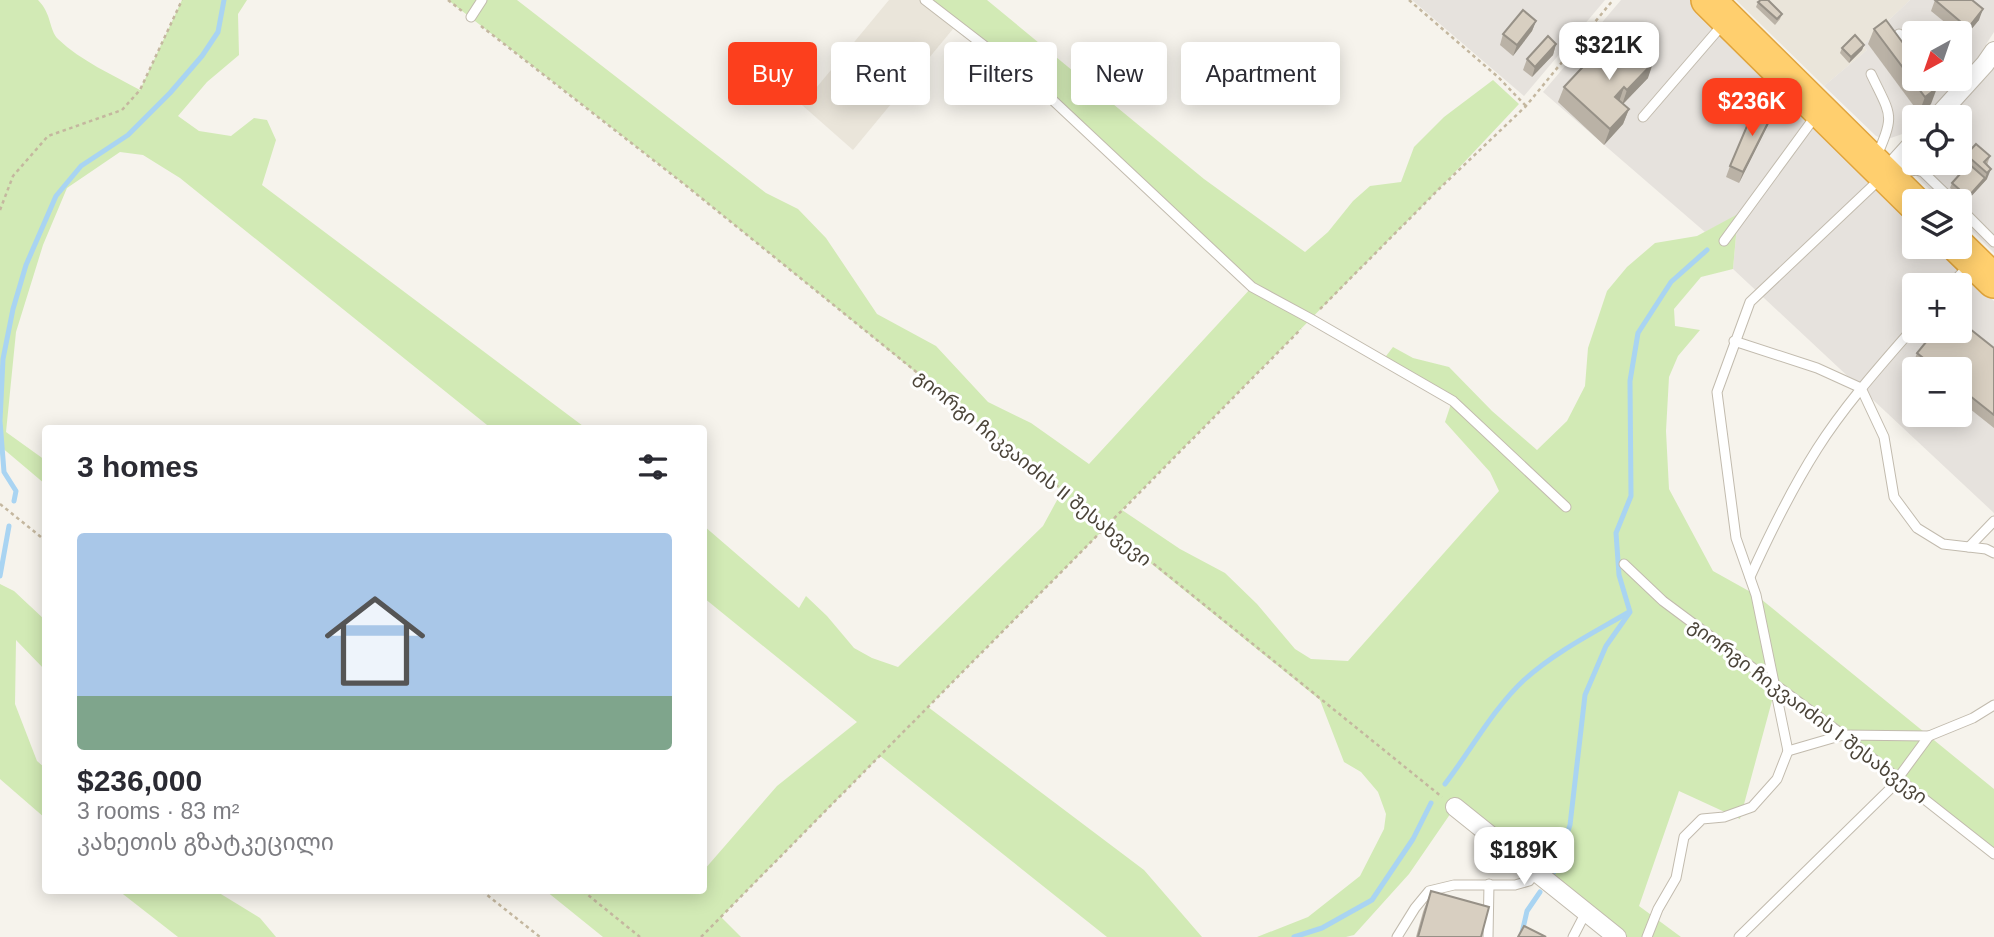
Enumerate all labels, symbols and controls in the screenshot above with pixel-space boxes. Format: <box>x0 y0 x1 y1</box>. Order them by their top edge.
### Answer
north arrow <box>1902 21 1972 91</box>
map controls <box>1902 21 1972 427</box>
pin: $321K <box>1560 22 1658 82</box>
text: $321K <box>1575 32 1643 58</box>
chip: Buy <box>728 42 817 105</box>
chip: Rent <box>831 42 930 105</box>
chip: Filters <box>944 42 1057 105</box>
chip: New <box>1071 42 1167 105</box>
chip: Apartment <box>1181 42 1340 105</box>
pin: $236K <box>1703 78 1801 138</box>
text: $236K <box>1718 88 1786 114</box>
button: locate <box>1902 105 1972 175</box>
button: layers <box>1902 189 1972 259</box>
button: + <box>1902 273 1972 343</box>
button: − <box>1902 357 1972 427</box>
street label: გიორგი ჩიკვაიძის II შესახვევი <box>910 366 1156 571</box>
icon: filters <box>634 448 672 486</box>
text: 3 homes <box>77 450 199 483</box>
icon: home <box>312 578 438 704</box>
street label: გიორგი ჩიკვაიძის I შესახვევი <box>1684 614 1931 808</box>
text: $236,000 <box>77 764 202 797</box>
text: 3 rooms · 83 m² <box>77 798 239 824</box>
pin: $189K <box>1475 828 1573 887</box>
text: კახეთის გზატკეცილი <box>77 829 334 855</box>
text: $189K <box>1490 837 1558 863</box>

